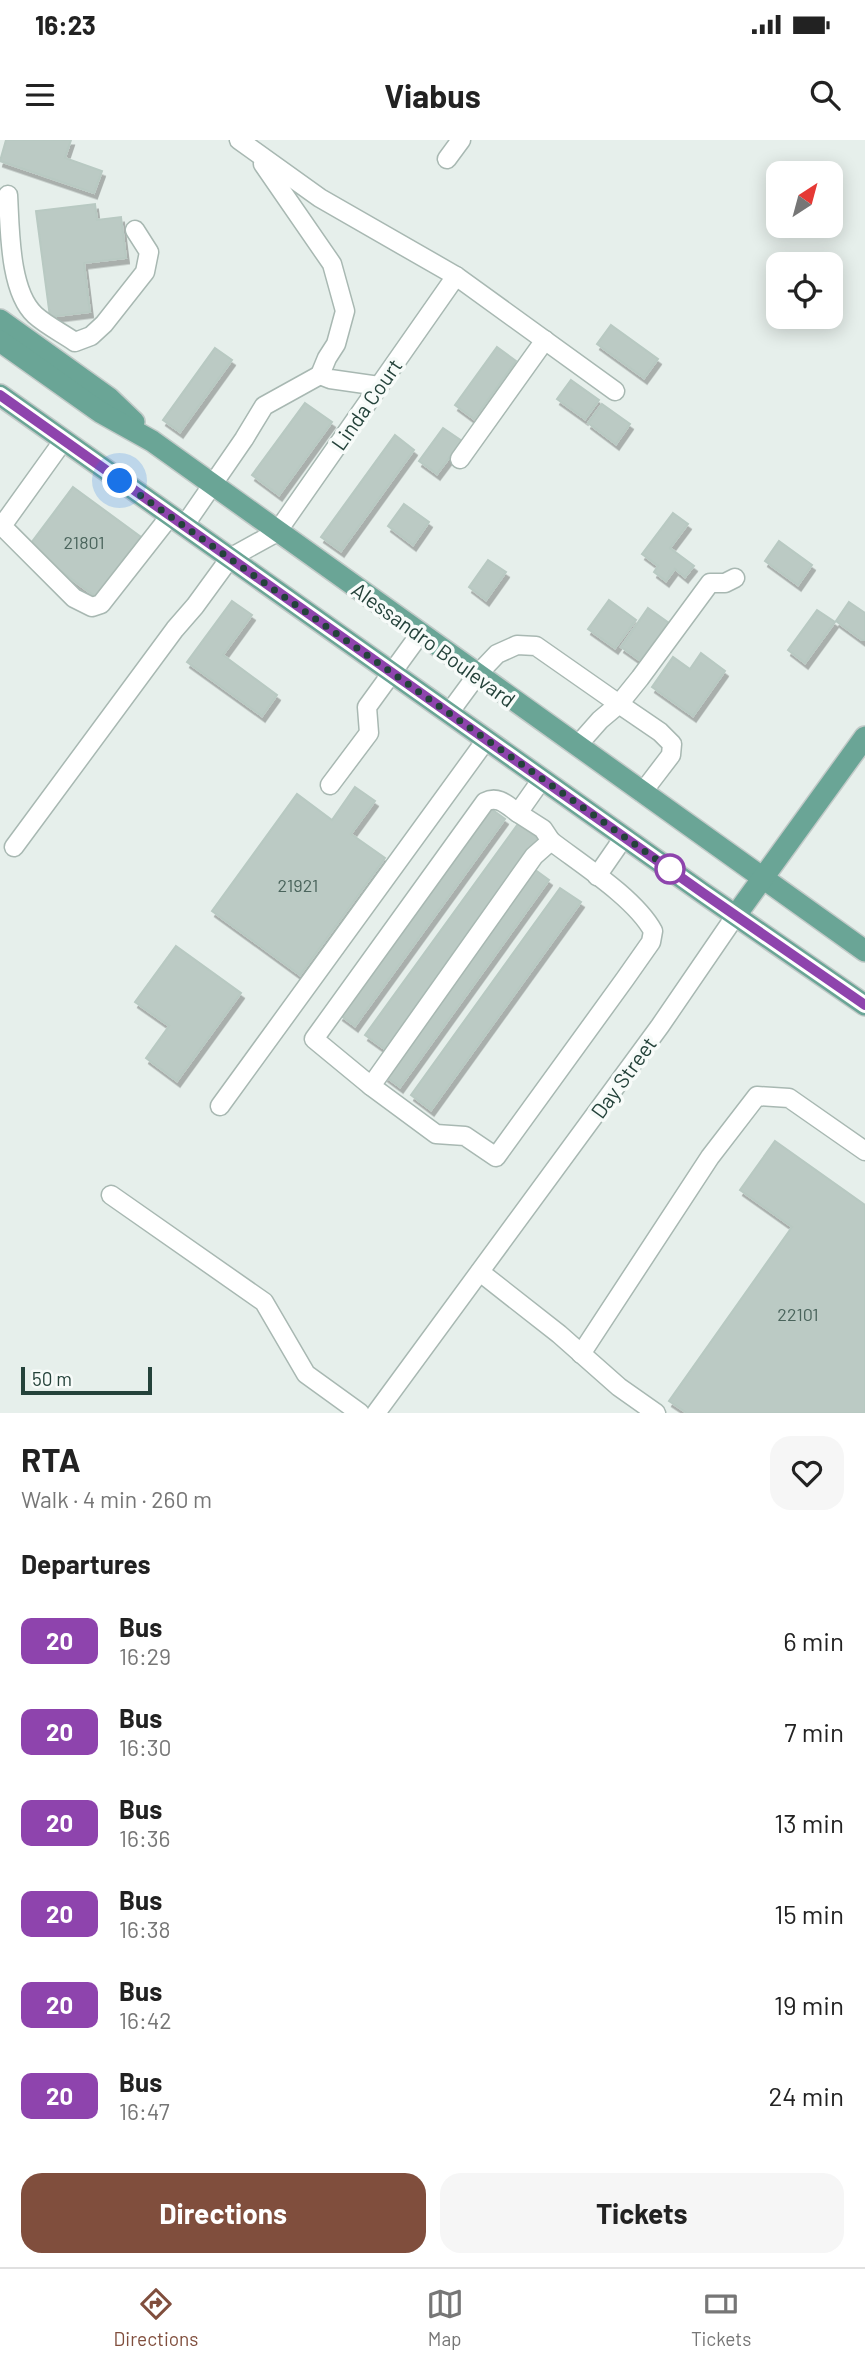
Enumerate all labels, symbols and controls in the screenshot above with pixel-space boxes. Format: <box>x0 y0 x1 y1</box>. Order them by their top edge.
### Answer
text: 16:23 <box>35 9 96 40</box>
icon: menu <box>21 76 59 114</box>
text: Viabus <box>384 76 481 114</box>
icon: search <box>806 76 844 114</box>
north arrow <box>766 161 844 238</box>
map controls <box>766 161 843 329</box>
button: locate <box>766 252 843 329</box>
street label: Linda Court <box>325 353 407 455</box>
your location <box>102 463 137 498</box>
house number: 21801 <box>63 531 105 553</box>
street label: Alessandro Boulevard <box>347 576 521 712</box>
unlabelled marker <box>655 854 685 884</box>
house number: 21921 <box>278 874 318 896</box>
street label: Day Street <box>585 1031 661 1123</box>
house number: 22101 <box>777 1303 819 1325</box>
scale bar <box>21 1364 152 1396</box>
text: 50 m <box>32 1367 72 1390</box>
button: heart <box>770 1436 844 1510</box>
text: RTA <box>21 1439 81 1479</box>
text: Walk · 4 min · 260 m <box>21 1485 212 1513</box>
text: Departures <box>21 1548 151 1579</box>
text: Bus <box>119 1611 162 1642</box>
text: 6 min <box>783 1625 844 1656</box>
text: 20 <box>46 1626 73 1655</box>
text: 16:29 <box>119 1642 171 1670</box>
text: Bus <box>119 1702 162 1733</box>
text: 7 min <box>784 1716 844 1747</box>
text: 20 <box>46 1717 73 1746</box>
text: 16:30 <box>119 1733 172 1761</box>
text: Bus <box>119 1793 162 1824</box>
text: 13 min <box>774 1807 844 1838</box>
text: 20 <box>46 1808 73 1837</box>
text: 16:36 <box>119 1824 170 1852</box>
text: Bus <box>119 1884 162 1915</box>
text: 15 min <box>774 1898 844 1929</box>
text: 20 <box>46 1899 73 1928</box>
text: 16:38 <box>119 1915 171 1943</box>
text: Bus <box>119 1975 162 2006</box>
text: 19 min <box>774 1989 844 2020</box>
text: 20 <box>46 1990 73 2019</box>
text: 16:42 <box>119 2006 172 2034</box>
text: Bus <box>119 2066 162 2097</box>
text: 24 min <box>768 2080 844 2111</box>
text: 20 <box>46 2081 73 2110</box>
text: 16:47 <box>119 2097 170 2125</box>
button: Directions <box>21 2173 426 2253</box>
button: Tickets <box>440 2173 844 2253</box>
tab: Directions <box>114 2285 199 2350</box>
tab: Map <box>426 2285 464 2350</box>
tab: Tickets <box>691 2285 751 2350</box>

